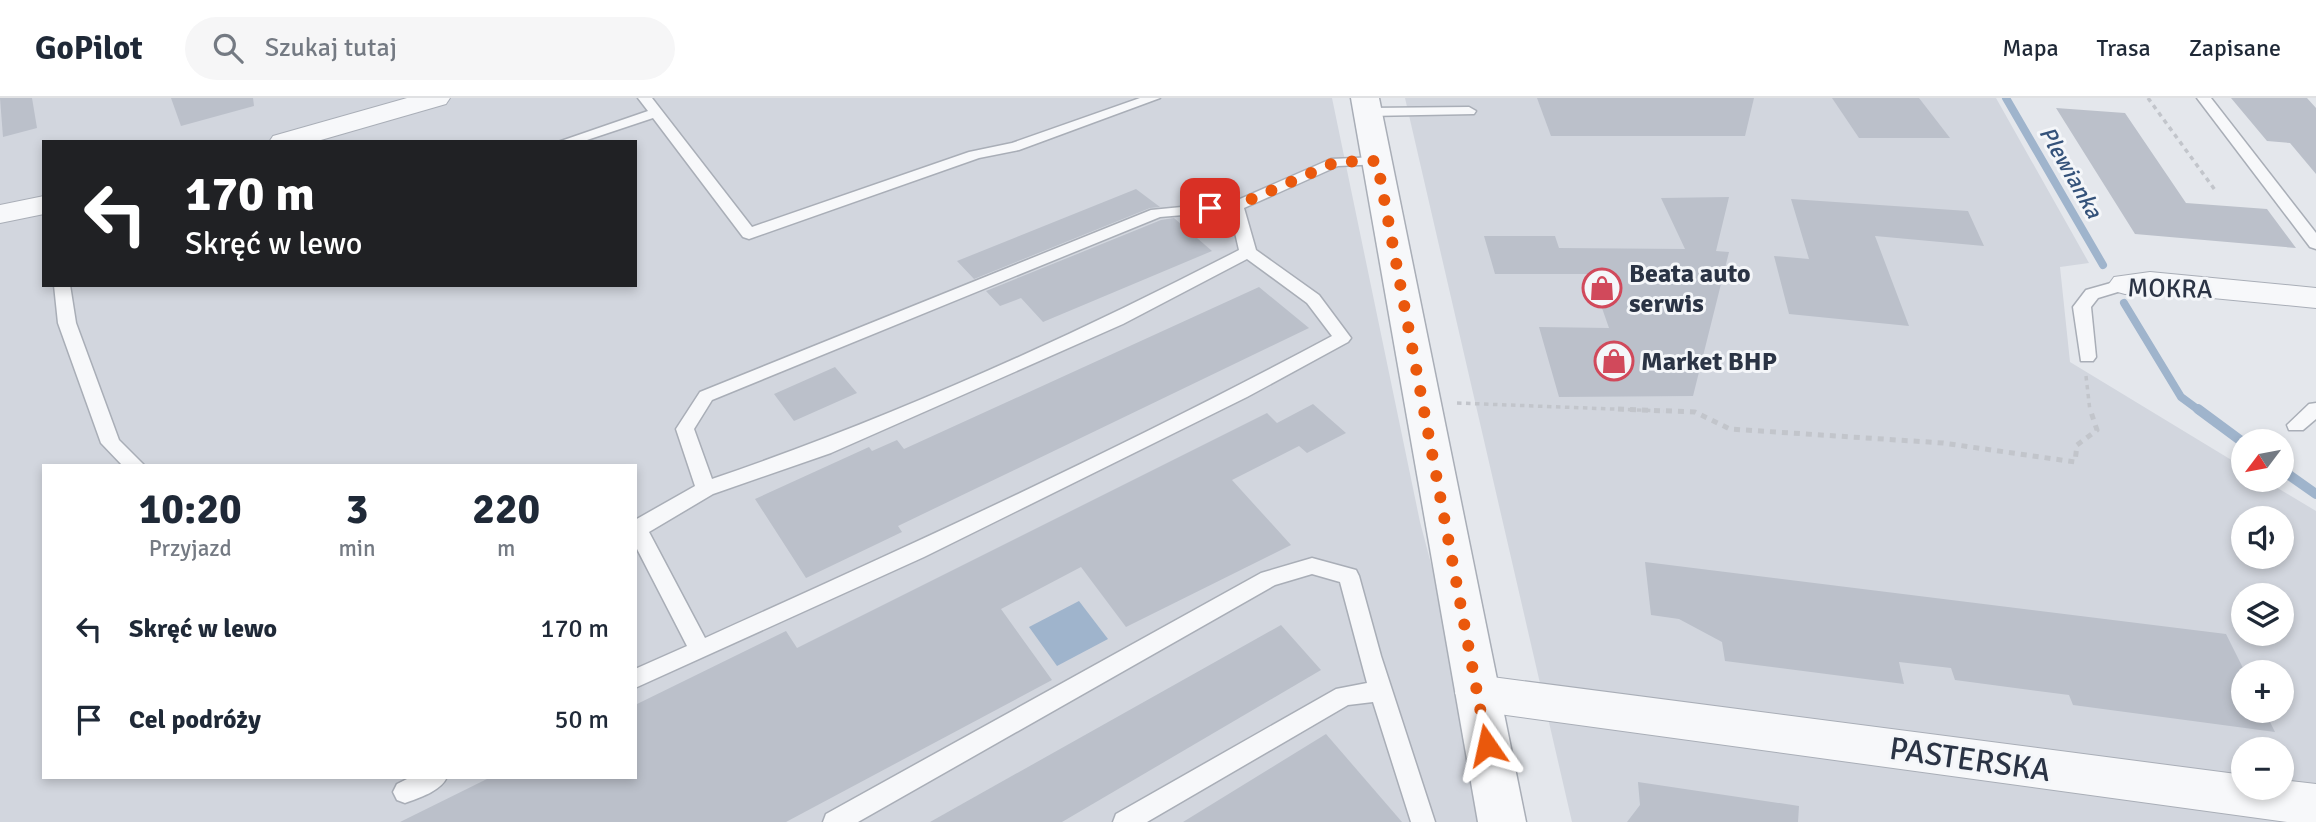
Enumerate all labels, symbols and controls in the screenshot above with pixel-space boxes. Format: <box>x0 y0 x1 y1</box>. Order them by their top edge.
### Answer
search box <box>185 17 675 80</box>
text: GoPilot <box>35 28 143 69</box>
icon: search <box>209 29 247 67</box>
text: Szukaj tutaj <box>265 32 397 64</box>
text: Mapa <box>2002 33 2059 63</box>
text: Trasa <box>2097 33 2151 63</box>
text: Zapisane <box>2189 33 2281 63</box>
water label: Plewianka <box>2033 121 2109 225</box>
text: 170 m <box>185 164 315 224</box>
icon: left <box>70 168 161 259</box>
pin <box>1180 178 1240 238</box>
icon: arrive <box>1191 189 1229 227</box>
text: Skręć w lewo <box>185 224 362 263</box>
place label: Beata auto serwis <box>1629 258 1751 320</box>
shop icon: Beata auto serwis <box>1581 267 1623 309</box>
street label: MOKRA <box>2127 272 2213 306</box>
shop icon: Market BHP <box>1593 340 1635 382</box>
place label: Market BHP <box>1641 346 1777 378</box>
north arrow <box>2231 429 2294 492</box>
map controls <box>2231 429 2294 800</box>
text: 10:20 <box>139 484 242 535</box>
text: 3 <box>346 484 368 535</box>
text: 220 <box>472 484 540 535</box>
button: sound <box>2231 506 2294 569</box>
text: Przyjazd <box>149 534 232 563</box>
text: min <box>338 534 376 563</box>
text: m <box>497 534 515 563</box>
button: layers <box>2231 583 2294 646</box>
icon: left <box>70 610 108 648</box>
text: Skręć w lewo <box>129 613 277 645</box>
text: 170 m <box>540 613 609 645</box>
button: + <box>2231 660 2294 723</box>
icon: arrive <box>70 701 108 739</box>
text: Cel podróży <box>129 704 261 736</box>
text: 50 m <box>554 704 609 736</box>
position arrow <box>1450 708 1524 782</box>
street label: PASTERSKA <box>1887 729 2053 790</box>
button: − <box>2231 737 2294 800</box>

